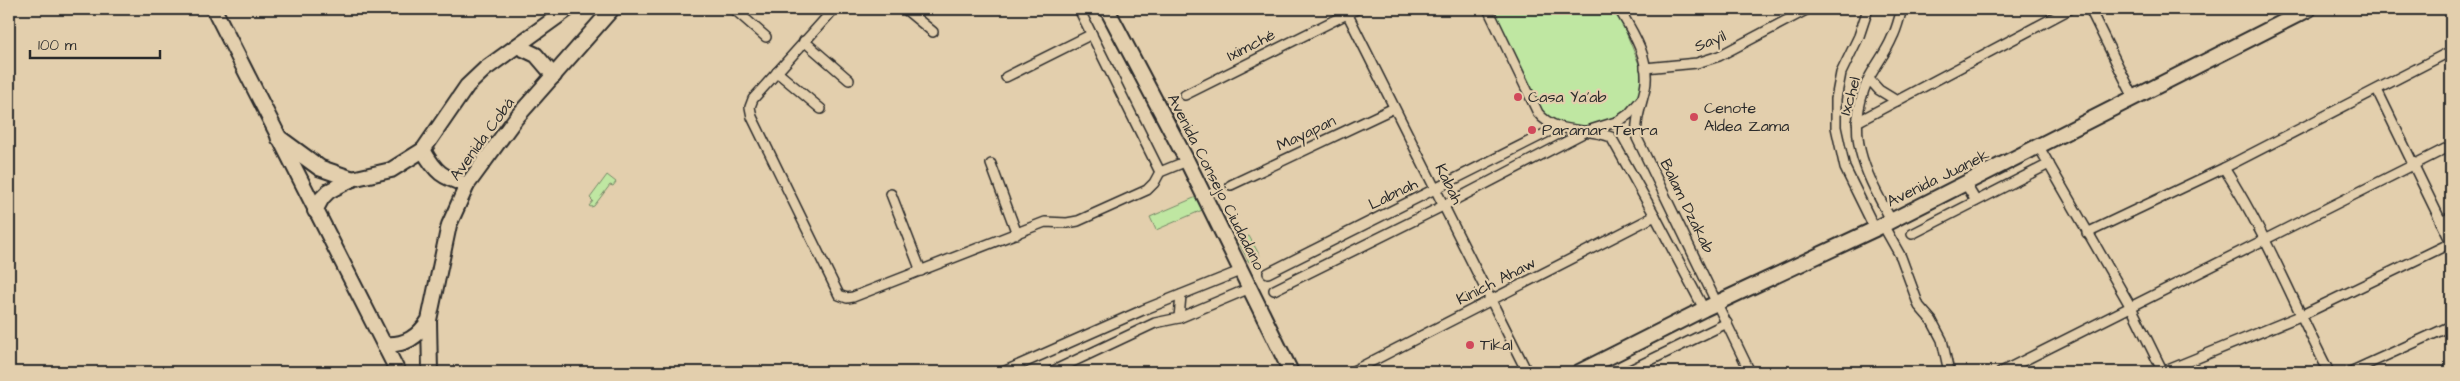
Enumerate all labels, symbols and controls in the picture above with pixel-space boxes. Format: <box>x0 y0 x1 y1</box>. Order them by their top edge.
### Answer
street label: Iximché <box>1223 23 1279 66</box>
street label: Sayil <box>1691 25 1729 58</box>
scale bar <box>30 28 160 60</box>
text: 100 m <box>38 35 77 56</box>
street label: Ixchel <box>1834 74 1866 118</box>
place label: Casa Ya'ab <box>1528 86 1606 108</box>
street label: Avenida Consejo Ciudadano <box>1162 90 1270 274</box>
marker: Casa Ya'ab <box>1512 91 1524 103</box>
street label: Avenida Cobá <box>444 93 520 185</box>
place label: Cenote Aldea Zama <box>1704 97 1789 137</box>
street label: Mayapan <box>1273 110 1340 157</box>
marker: Cenote Aldea Zama <box>1688 111 1700 123</box>
place label: Paramar Terra <box>1542 119 1658 141</box>
marker: Paramar Terra <box>1526 124 1538 136</box>
street label: Avenida Juanek <box>1883 144 1993 212</box>
street label: Balam Dzakab <box>1655 155 1719 257</box>
street label: Kabah <box>1430 160 1468 208</box>
street label: Labnah <box>1365 173 1421 215</box>
street label: Kinich Ahaw <box>1453 252 1539 310</box>
place label: Tikal <box>1480 334 1513 356</box>
marker: Tikal <box>1464 339 1476 351</box>

